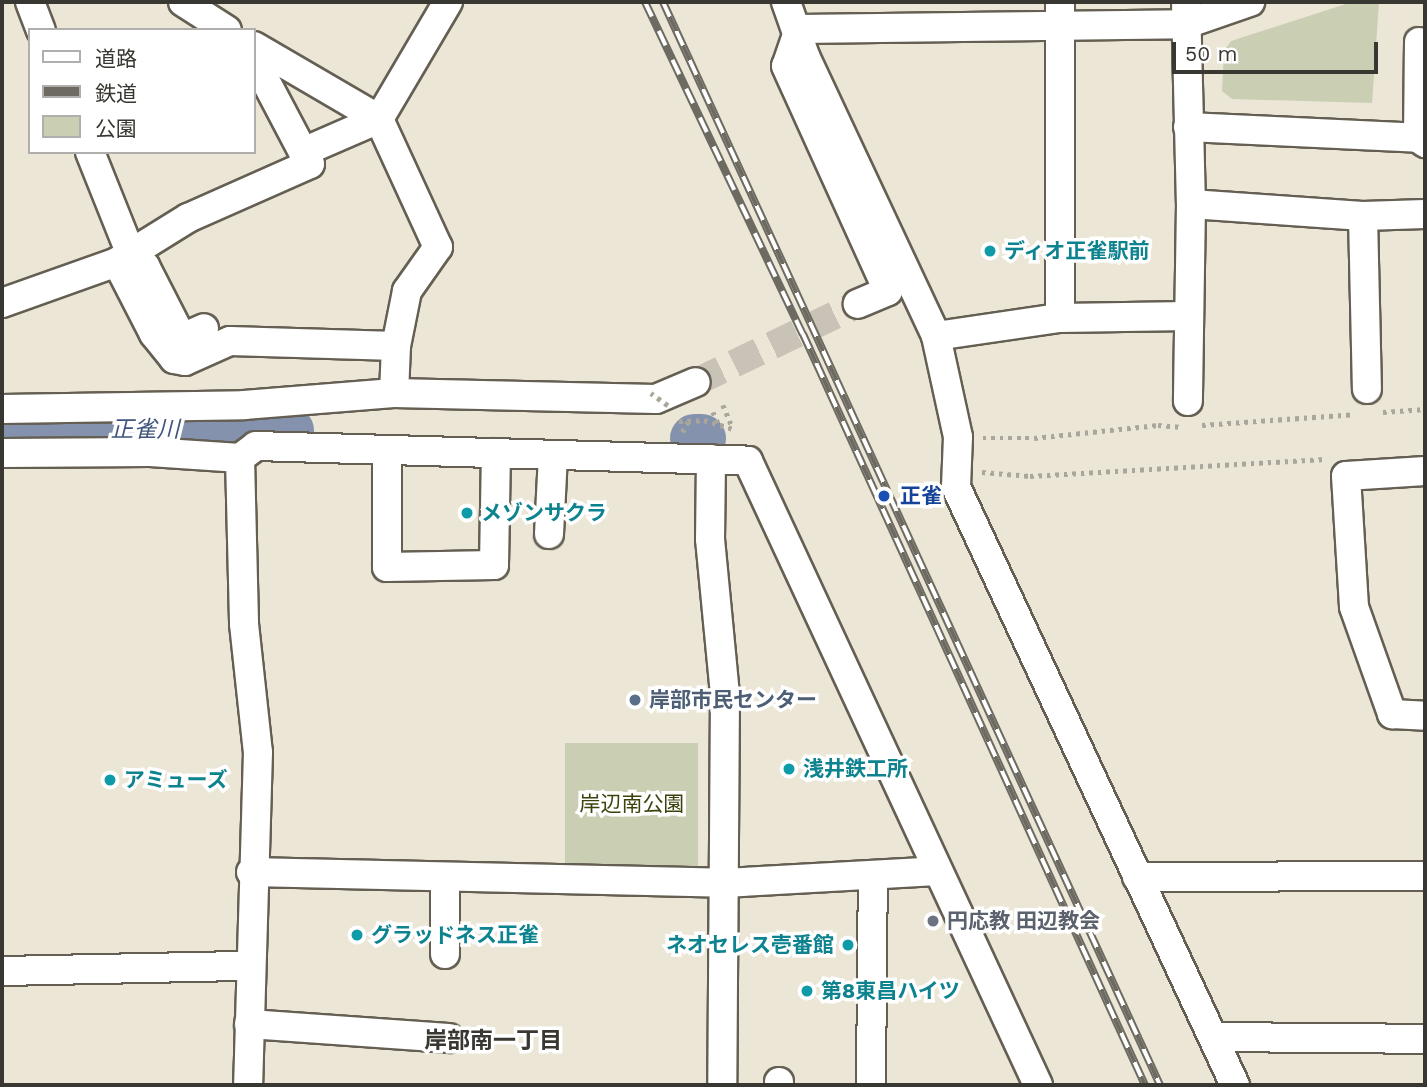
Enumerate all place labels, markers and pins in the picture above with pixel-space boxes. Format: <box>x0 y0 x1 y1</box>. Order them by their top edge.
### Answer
place label: ディオ正雀駅前 <box>1004 238 1151 264</box>
marker: ディオ正雀駅前 <box>982 243 998 259</box>
place label: 正雀 <box>900 483 942 509</box>
marker: 正雀 <box>874 486 894 506</box>
place label: メゾンサクラ <box>481 500 607 526</box>
marker: メゾンサクラ <box>459 505 475 521</box>
place label: 岸部市民センター <box>649 687 817 713</box>
marker: 岸部市民センター <box>627 692 643 708</box>
place label: 浅井鉄工所 <box>803 756 908 782</box>
marker: 浅井鉄工所 <box>781 761 797 777</box>
place label: アミューズ <box>124 767 229 793</box>
marker: アミューズ <box>102 772 118 788</box>
place label: 円応教 田辺教会 <box>947 908 1100 934</box>
marker: 円応教 田辺教会 <box>925 913 941 929</box>
place label: グラッドネス正雀 <box>371 922 539 948</box>
marker: グラッドネス正雀 <box>349 927 365 943</box>
place label: ネオセレス壱番館 <box>666 932 834 958</box>
marker: ネオセレス壱番館 <box>840 937 856 953</box>
place label: 第8東昌ハイツ <box>821 978 960 1004</box>
marker: 第8東昌ハイツ <box>799 983 815 999</box>

